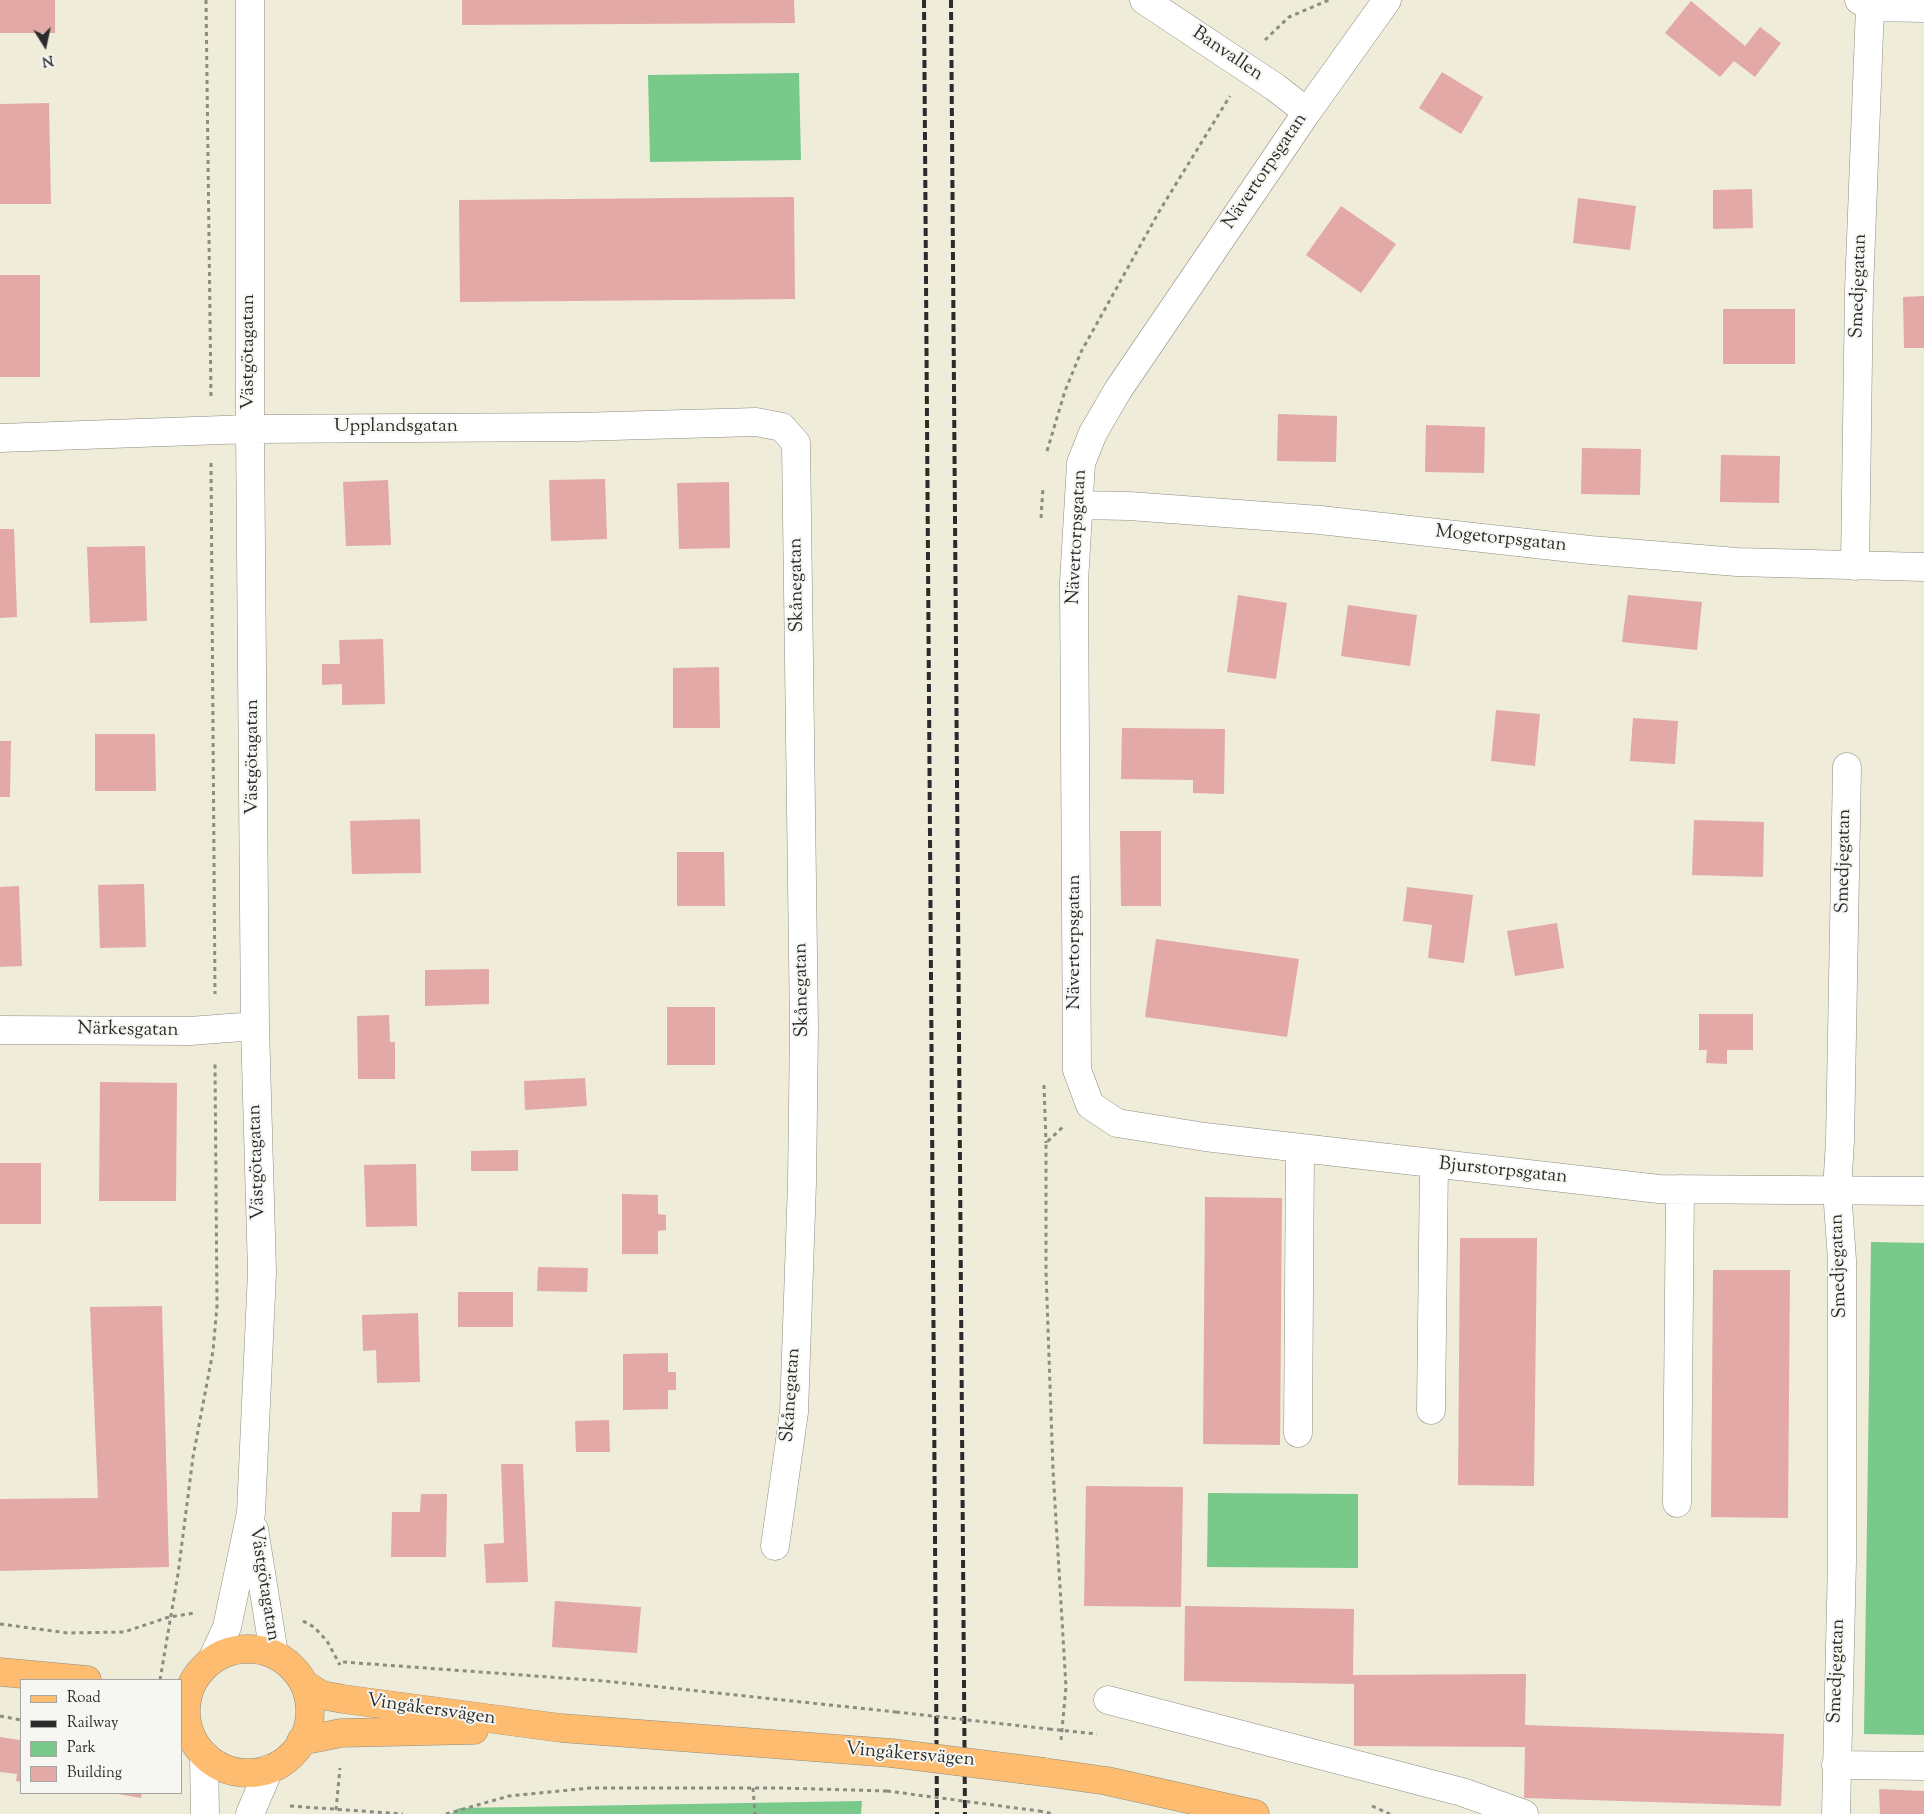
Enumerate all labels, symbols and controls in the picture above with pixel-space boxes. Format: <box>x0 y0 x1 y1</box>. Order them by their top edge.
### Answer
north arrow <box>20 20 70 70</box>
street label: Banvallen <box>1187 23 1267 87</box>
text: N <box>40 49 55 71</box>
street label: Nävertorpsgatan <box>1219 110 1313 234</box>
street label: Smedjegatan <box>1847 233 1873 339</box>
street label: Västgötagatan <box>239 294 261 410</box>
street label: Upplandsgatan <box>334 417 458 439</box>
street label: Nävertorpsgatan <box>1063 469 1093 605</box>
street label: Mogetorpsgatan <box>1434 522 1568 558</box>
street label: Skånegatan <box>786 537 810 633</box>
street label: Västgötagatan <box>243 699 265 815</box>
street label: Smedjegatan <box>1833 808 1857 914</box>
street label: Nävertorpsgatan <box>1065 874 1087 1010</box>
street label: Skånegatan <box>791 942 815 1038</box>
street label: Närkesgatan <box>77 1019 179 1043</box>
street label: Västgötagatan <box>245 1104 271 1220</box>
street label: Bjurstorpsgatan <box>1438 1154 1568 1190</box>
street label: Smedjegatan <box>1827 1213 1853 1319</box>
street label: Skånegatan <box>777 1347 807 1443</box>
street label: Västgötagatan <box>243 1525 283 1643</box>
street label: Smedjegatan <box>1825 1618 1851 1724</box>
legend <box>20 1679 182 1794</box>
text: Road <box>67 1688 101 1709</box>
street label: Vingåkersvägen <box>365 1691 497 1731</box>
text: Railway <box>67 1713 118 1734</box>
text: Park <box>67 1738 96 1759</box>
street label: Vingåkersvägen <box>844 1739 976 1773</box>
text: Building <box>67 1763 122 1784</box>

